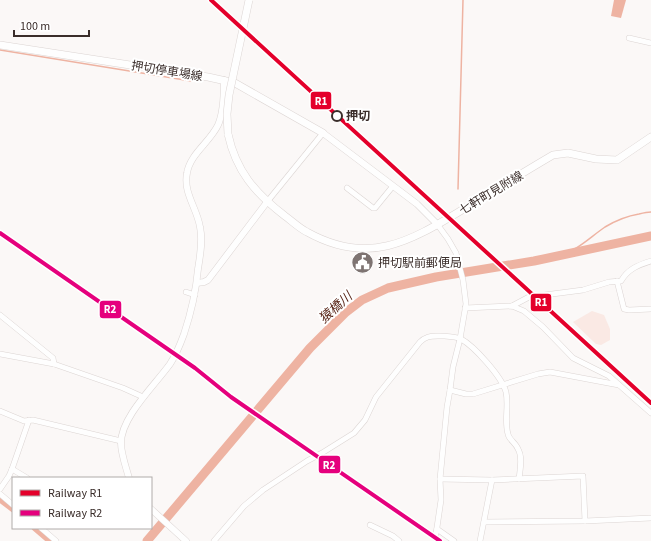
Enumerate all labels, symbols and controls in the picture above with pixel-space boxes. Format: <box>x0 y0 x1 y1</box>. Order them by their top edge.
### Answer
scale bar <box>14 12 89 38</box>
text: 100 m <box>20 18 50 35</box>
street label: 押切停車場線 <box>130 57 204 86</box>
line badge: R1 <box>310 91 332 110</box>
text: R1 <box>315 94 327 109</box>
place label: 押切 <box>346 108 370 125</box>
marker: 押切 <box>331 110 343 122</box>
street label: 七軒町見附線 <box>456 168 527 219</box>
public building icon: 押切駅前郵便局 <box>350 250 376 276</box>
place label: 押切駅前郵便局 <box>378 255 462 272</box>
water label: 猿橋川 <box>315 287 358 327</box>
line badge: R1 <box>530 293 552 312</box>
text: R1 <box>535 295 547 310</box>
line badge: R2 <box>99 300 122 319</box>
text: R2 <box>104 302 116 317</box>
line badge: R2 <box>318 455 341 474</box>
text: R2 <box>323 458 335 473</box>
legend <box>12 477 152 529</box>
text: Railway R1 <box>48 485 102 502</box>
text: Railway R2 <box>48 505 102 522</box>

